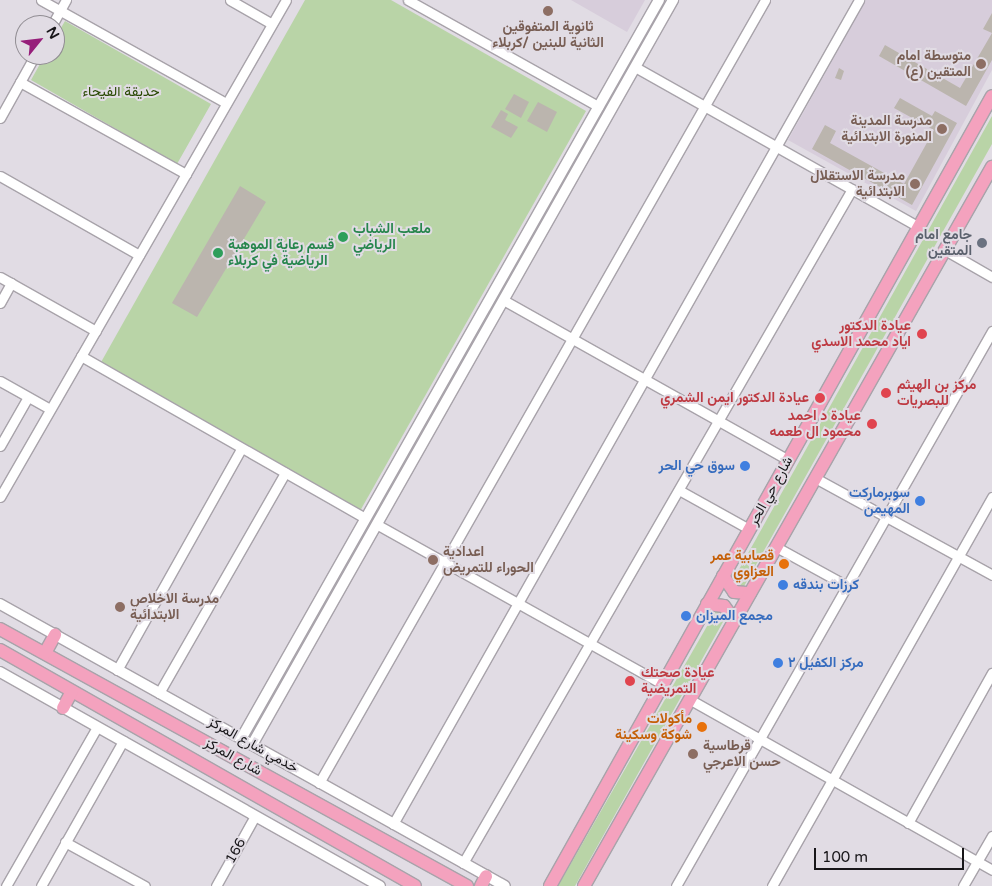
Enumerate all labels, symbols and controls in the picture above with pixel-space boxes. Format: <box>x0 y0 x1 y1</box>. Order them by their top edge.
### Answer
marker: ثانوية المتفوقين الثانية للبنين /كربلاء <box>542 5 554 17</box>
north arrow <box>15 15 65 65</box>
place label: ثانوية المتفوقين الثانية للبنين /كربلاء <box>492 19 604 52</box>
text: N <box>43 24 63 42</box>
place label: متوسطة امام المتقين (ع) <box>897 48 971 80</box>
marker: متوسطة امام المتقين (ع) <box>975 58 987 70</box>
park label: حديقة الفيحاء <box>82 84 160 100</box>
place label: مدرسة المدينة المنورة الابتدائية <box>841 113 932 146</box>
marker: مدرسة المدينة المنورة الابتدائية <box>936 123 948 135</box>
place label: مدرسة الاستقلال الابتدائية <box>810 168 905 200</box>
marker: مدرسة الاستقلال الابتدائية <box>909 178 921 190</box>
place label: ملعب الشباب الرياضي <box>353 221 431 253</box>
place label: جامع امام المتقين <box>915 227 972 260</box>
marker: ملعب الشباب الرياضي <box>337 231 349 243</box>
place label: قسم رعاية الموهبة الرياضية في كربلاء <box>228 237 334 270</box>
marker: جامع امام المتقين <box>976 237 988 249</box>
marker: قسم رعاية الموهبة الرياضية في كربلاء <box>212 247 224 259</box>
place label: عيادة الدكتور اياد محمد الاسدي <box>811 318 911 351</box>
marker: عيادة الدكتور اياد محمد الاسدي <box>915 327 929 341</box>
place label: مركز بن الهيثم للبصريات <box>897 377 976 410</box>
marker: مركز بن الهيثم للبصريات <box>879 386 893 400</box>
place label: عيادة الدكتور ايمن الشمري <box>660 390 809 406</box>
marker: عيادة الدكتور ايمن الشمري <box>813 391 827 405</box>
place label: عيادة د احمد محمود ال طعمه <box>770 408 861 441</box>
marker: عيادة د احمد محمود ال طعمه <box>865 417 879 431</box>
street label: شارع حي الحر <box>745 454 797 528</box>
place label: سوق حي الحر <box>659 458 735 474</box>
marker: سوق حي الحر <box>739 460 751 472</box>
place label: سوبرماركت المهيمن <box>849 485 910 518</box>
marker: سوبرماركت المهيمن <box>914 495 926 507</box>
place label: اعدادية الحوراء للتمريض <box>443 544 534 576</box>
place label: قصابية عمر العزاوي <box>710 548 774 580</box>
marker: اعدادية الحوراء للتمريض <box>427 554 439 566</box>
marker: قصابية عمر العزاوي <box>778 558 790 570</box>
place label: كرزات بندقه <box>793 577 859 593</box>
marker: كرزات بندقه <box>777 579 789 591</box>
place label: مدرسة الاخلاص الابتدائية <box>130 591 219 624</box>
marker: مدرسة الاخلاص الابتدائية <box>114 601 126 613</box>
place label: مجمع الميزان <box>696 608 773 624</box>
marker: مجمع الميزان <box>680 610 692 622</box>
place label: مركز الكفيل ٢ <box>788 655 864 671</box>
marker: مركز الكفيل ٢ <box>772 657 784 669</box>
place label: عيادة صحتك التمريضية <box>641 665 714 698</box>
marker: عيادة صحتك التمريضية <box>623 674 637 688</box>
place label: مأكولات شوكة وسكينة <box>615 711 692 744</box>
street label: خدمي شارع المركز <box>205 713 301 777</box>
marker: مأكولات شوكة وسكينة <box>696 721 708 733</box>
street label: شارع المركز <box>201 734 265 780</box>
place label: قرطاسية حسن الاعرجي <box>703 738 781 770</box>
marker: قرطاسية حسن الاعرجي <box>687 748 699 760</box>
street label: 166 <box>222 835 250 867</box>
scale bar <box>817 838 967 870</box>
text: 100 m <box>822 848 868 866</box>

